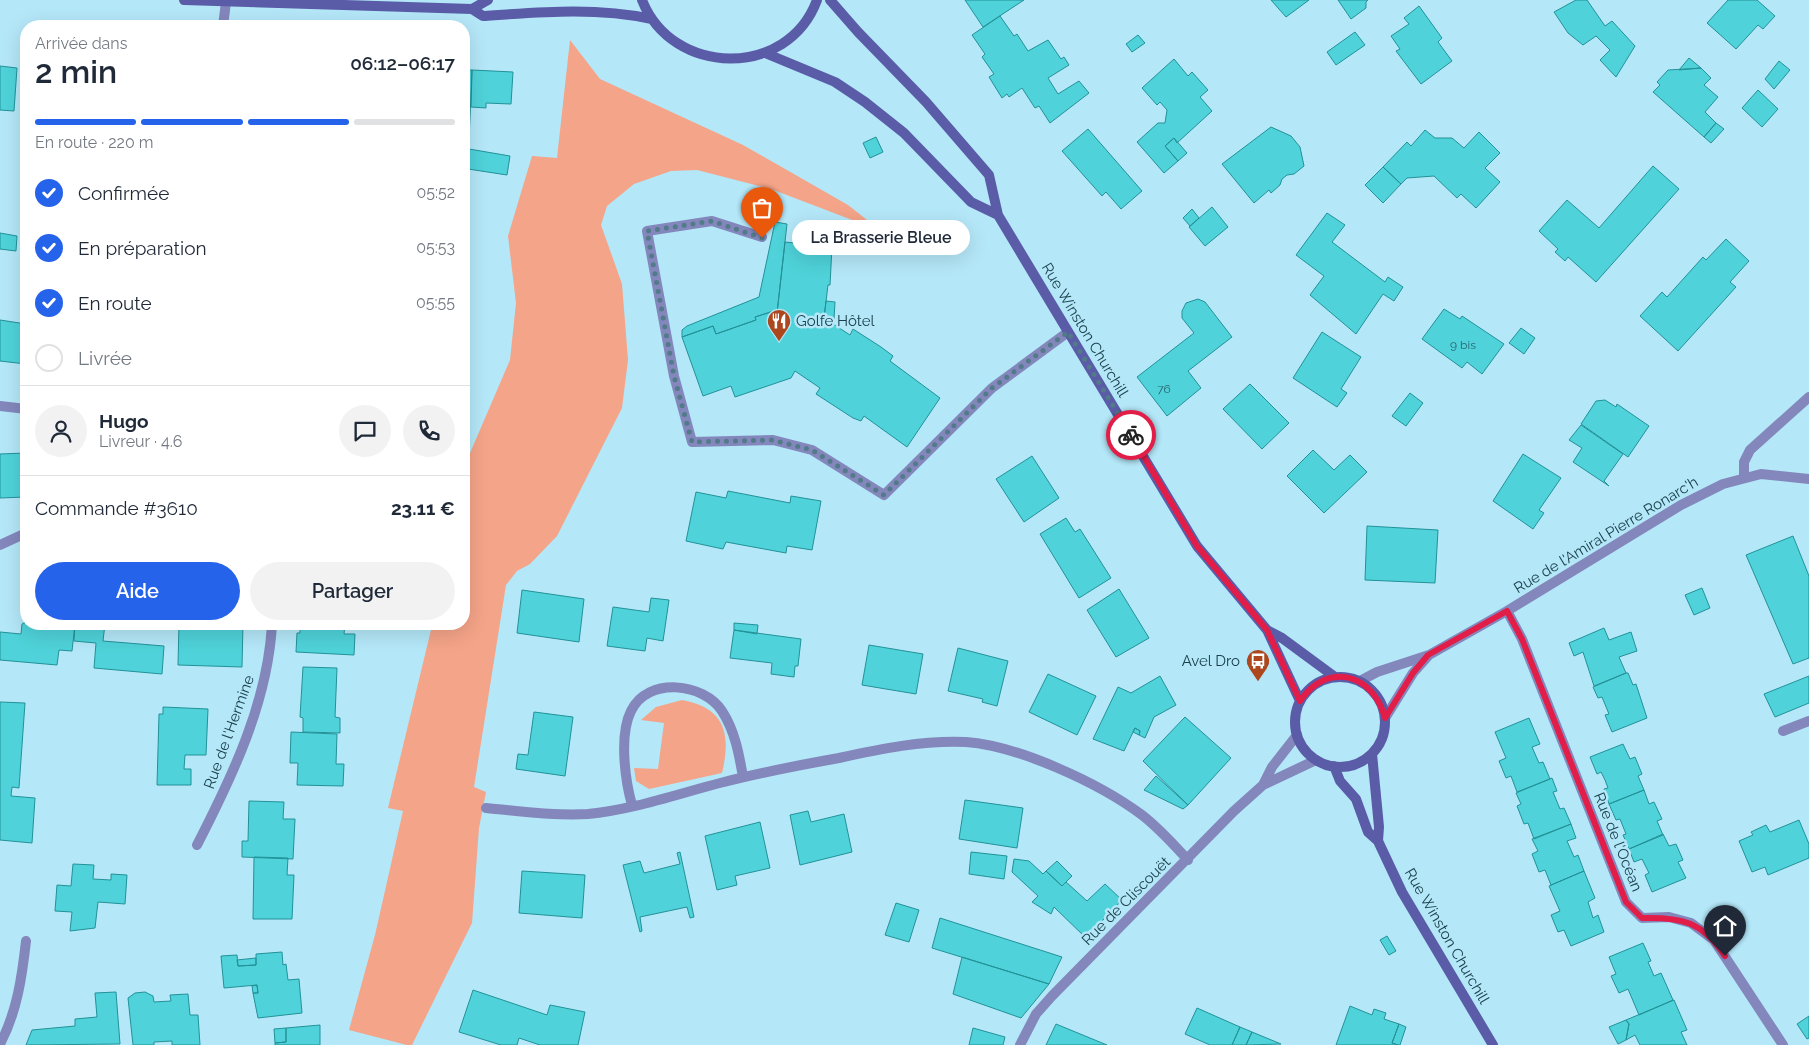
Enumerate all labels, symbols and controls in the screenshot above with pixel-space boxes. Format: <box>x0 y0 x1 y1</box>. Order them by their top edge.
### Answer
text: Arrivée dans <box>35 34 127 53</box>
text: 06:12–06:17 <box>350 52 455 74</box>
text: 2 min <box>35 53 117 90</box>
text: En route · 220 m <box>35 133 154 152</box>
icon: check <box>35 179 63 207</box>
text: Confirmée <box>78 182 169 204</box>
text: 05:52 <box>416 183 455 202</box>
pin <box>741 187 783 238</box>
icon: bag <box>748 194 776 222</box>
callout: La Brasserie Bleue <box>792 220 970 256</box>
text: La Brasserie Bleue <box>810 228 952 247</box>
icon: check <box>35 234 63 262</box>
text: En préparation <box>78 237 207 259</box>
text: 05:53 <box>416 238 455 257</box>
street label: Rue Winston Churchill <box>1038 260 1133 401</box>
icon: check <box>35 289 63 317</box>
text: En route <box>78 292 152 314</box>
text: 05:55 <box>416 293 455 312</box>
restaurant icon: Golfe Hôtel <box>766 308 792 342</box>
place label: Golfe Hôtel <box>796 312 876 330</box>
house number: 9 bis <box>1450 338 1476 352</box>
text: Livrée <box>78 347 132 369</box>
house number: 76 <box>1157 382 1171 396</box>
button: person <box>35 405 87 457</box>
button: chat <box>339 405 391 457</box>
button: phone <box>403 405 455 457</box>
text: Hugo <box>99 410 148 432</box>
courier <box>1106 410 1156 460</box>
icon: bike <box>1117 421 1145 449</box>
text: Livreur · 4.6 <box>99 432 182 451</box>
street label: Rue de l'Amiral Pierre Ronarc'h <box>1511 473 1701 597</box>
text: Commande #3610 <box>35 497 198 519</box>
text: 23.11 € <box>391 497 455 519</box>
button: Aide <box>35 562 240 620</box>
button: Partager <box>250 562 455 620</box>
bus stop icon: Avel Dro <box>1245 648 1271 682</box>
place label: Avel Dro <box>1182 652 1240 670</box>
street label: Rue de l'Hermine <box>200 673 258 791</box>
street label: Rue de l'Océan <box>1590 790 1646 894</box>
street label: Rue de Cliscouët <box>1078 853 1174 949</box>
street label: Rue Winston Churchill <box>1401 865 1494 1008</box>
pin <box>1704 905 1746 956</box>
icon: home <box>1711 912 1739 940</box>

